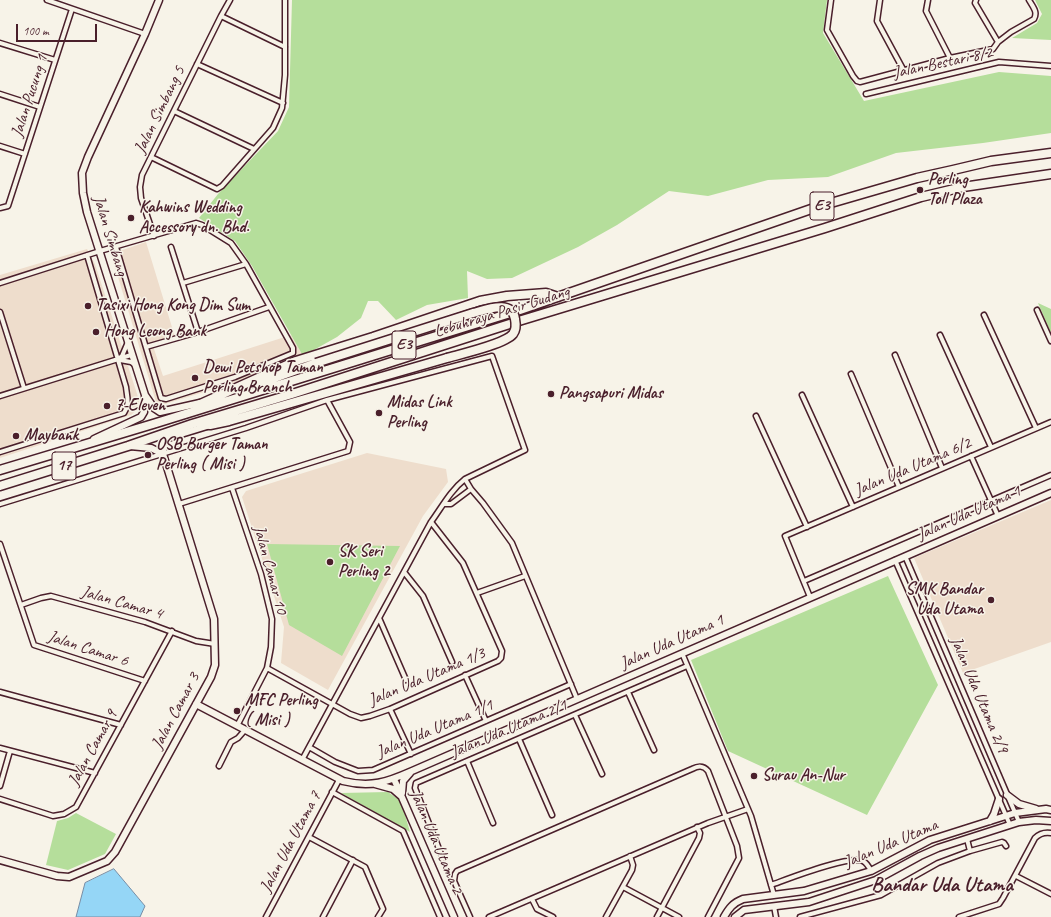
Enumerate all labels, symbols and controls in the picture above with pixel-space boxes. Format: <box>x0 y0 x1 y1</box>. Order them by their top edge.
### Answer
scale bar <box>18 16 99 42</box>
text: 100 m <box>23 23 49 39</box>
street label: Jalan Bestari 8/2 <box>892 43 994 83</box>
street label: Jalan Pucung 1 <box>7 52 53 140</box>
street label: Jalan Simbang 5 <box>130 63 190 157</box>
place label: Perling Toll Plaza <box>928 170 982 210</box>
marker: Perling Toll Plaza <box>915 185 925 195</box>
road number: E3 <box>810 192 834 220</box>
street label: Jalan Simbang <box>88 193 132 279</box>
place label: Kahwins Wedding Accessory dn. Bhd. <box>139 198 249 238</box>
marker: Kahwins Wedding Accessory dn. Bhd. <box>126 213 136 223</box>
street label: Lebuhraya Pasir Gudang <box>432 282 572 342</box>
place label: Tasixi Hong Kong Dim Sum <box>96 296 250 316</box>
marker: Tasixi Hong Kong Dim Sum <box>83 301 93 311</box>
place label: Hong Leong Bank <box>104 322 206 342</box>
marker: Hong Leong Bank <box>91 327 101 337</box>
road number: E3 <box>392 331 416 359</box>
place label: Dewi Petshop Taman Perling Branch <box>203 358 323 398</box>
marker: Dewi Petshop Taman Perling Branch <box>190 373 200 383</box>
place label: Pangsapuri Midas <box>559 384 663 404</box>
marker: Pangsapuri Midas <box>546 389 556 399</box>
place label: Midas Link Perling <box>387 393 452 433</box>
place label: 7-Eleven <box>115 396 165 416</box>
marker: 7-Eleven <box>102 401 112 411</box>
marker: Midas Link Perling <box>374 408 384 418</box>
place label: Maybank <box>24 426 78 446</box>
marker: Maybank <box>11 431 21 441</box>
street label: Jalan Uda Utama 6/2 <box>852 433 974 501</box>
place label: OSB Burger Taman Perling ( Misi ) <box>156 435 268 475</box>
marker: OSB Burger Taman Perling ( Misi ) <box>143 450 153 460</box>
road number: 17 <box>52 452 76 480</box>
street label: Jalan Uda Utama 1 <box>914 481 1024 545</box>
street label: Jalan Camar 10 <box>248 523 292 617</box>
place label: SK Seri Perling 2 <box>338 542 390 582</box>
marker: SK Seri Perling 2 <box>325 557 335 567</box>
place label: SMK Bandar Uda Utama <box>905 580 983 620</box>
street label: Jalan Camar 4 <box>79 582 165 624</box>
marker: SMK Bandar Uda Utama <box>986 595 996 605</box>
street label: Jalan Uda Utama 1 <box>617 610 727 674</box>
street label: Jalan Camar 6 <box>45 626 131 672</box>
street label: Jalan Uda Utama 2/9 <box>945 634 1013 756</box>
street label: Jalan Uda Utama 1/3 <box>366 643 488 711</box>
street label: Jalan Camar 3 <box>147 669 205 753</box>
place label: MFC Perling ( Misi ) <box>245 691 318 731</box>
street label: Jalan Uda Utama 1/1 <box>374 695 496 763</box>
street label: Jalan Uda Utama 2/1 <box>448 695 570 763</box>
marker: MFC Perling ( Misi ) <box>232 706 242 716</box>
street label: Jalan Camar 9 <box>64 707 122 789</box>
place label: Surau An-Nur <box>762 766 845 786</box>
marker: Surau An-Nur <box>749 771 759 781</box>
street label: Jalan Uda Utama 2 <box>405 787 467 897</box>
street label: Jalan Uda Utama 7 <box>256 788 326 896</box>
street label: Jalan Uda Utama <box>841 815 941 873</box>
district label: Bandar Uda Utama <box>871 872 1013 898</box>

